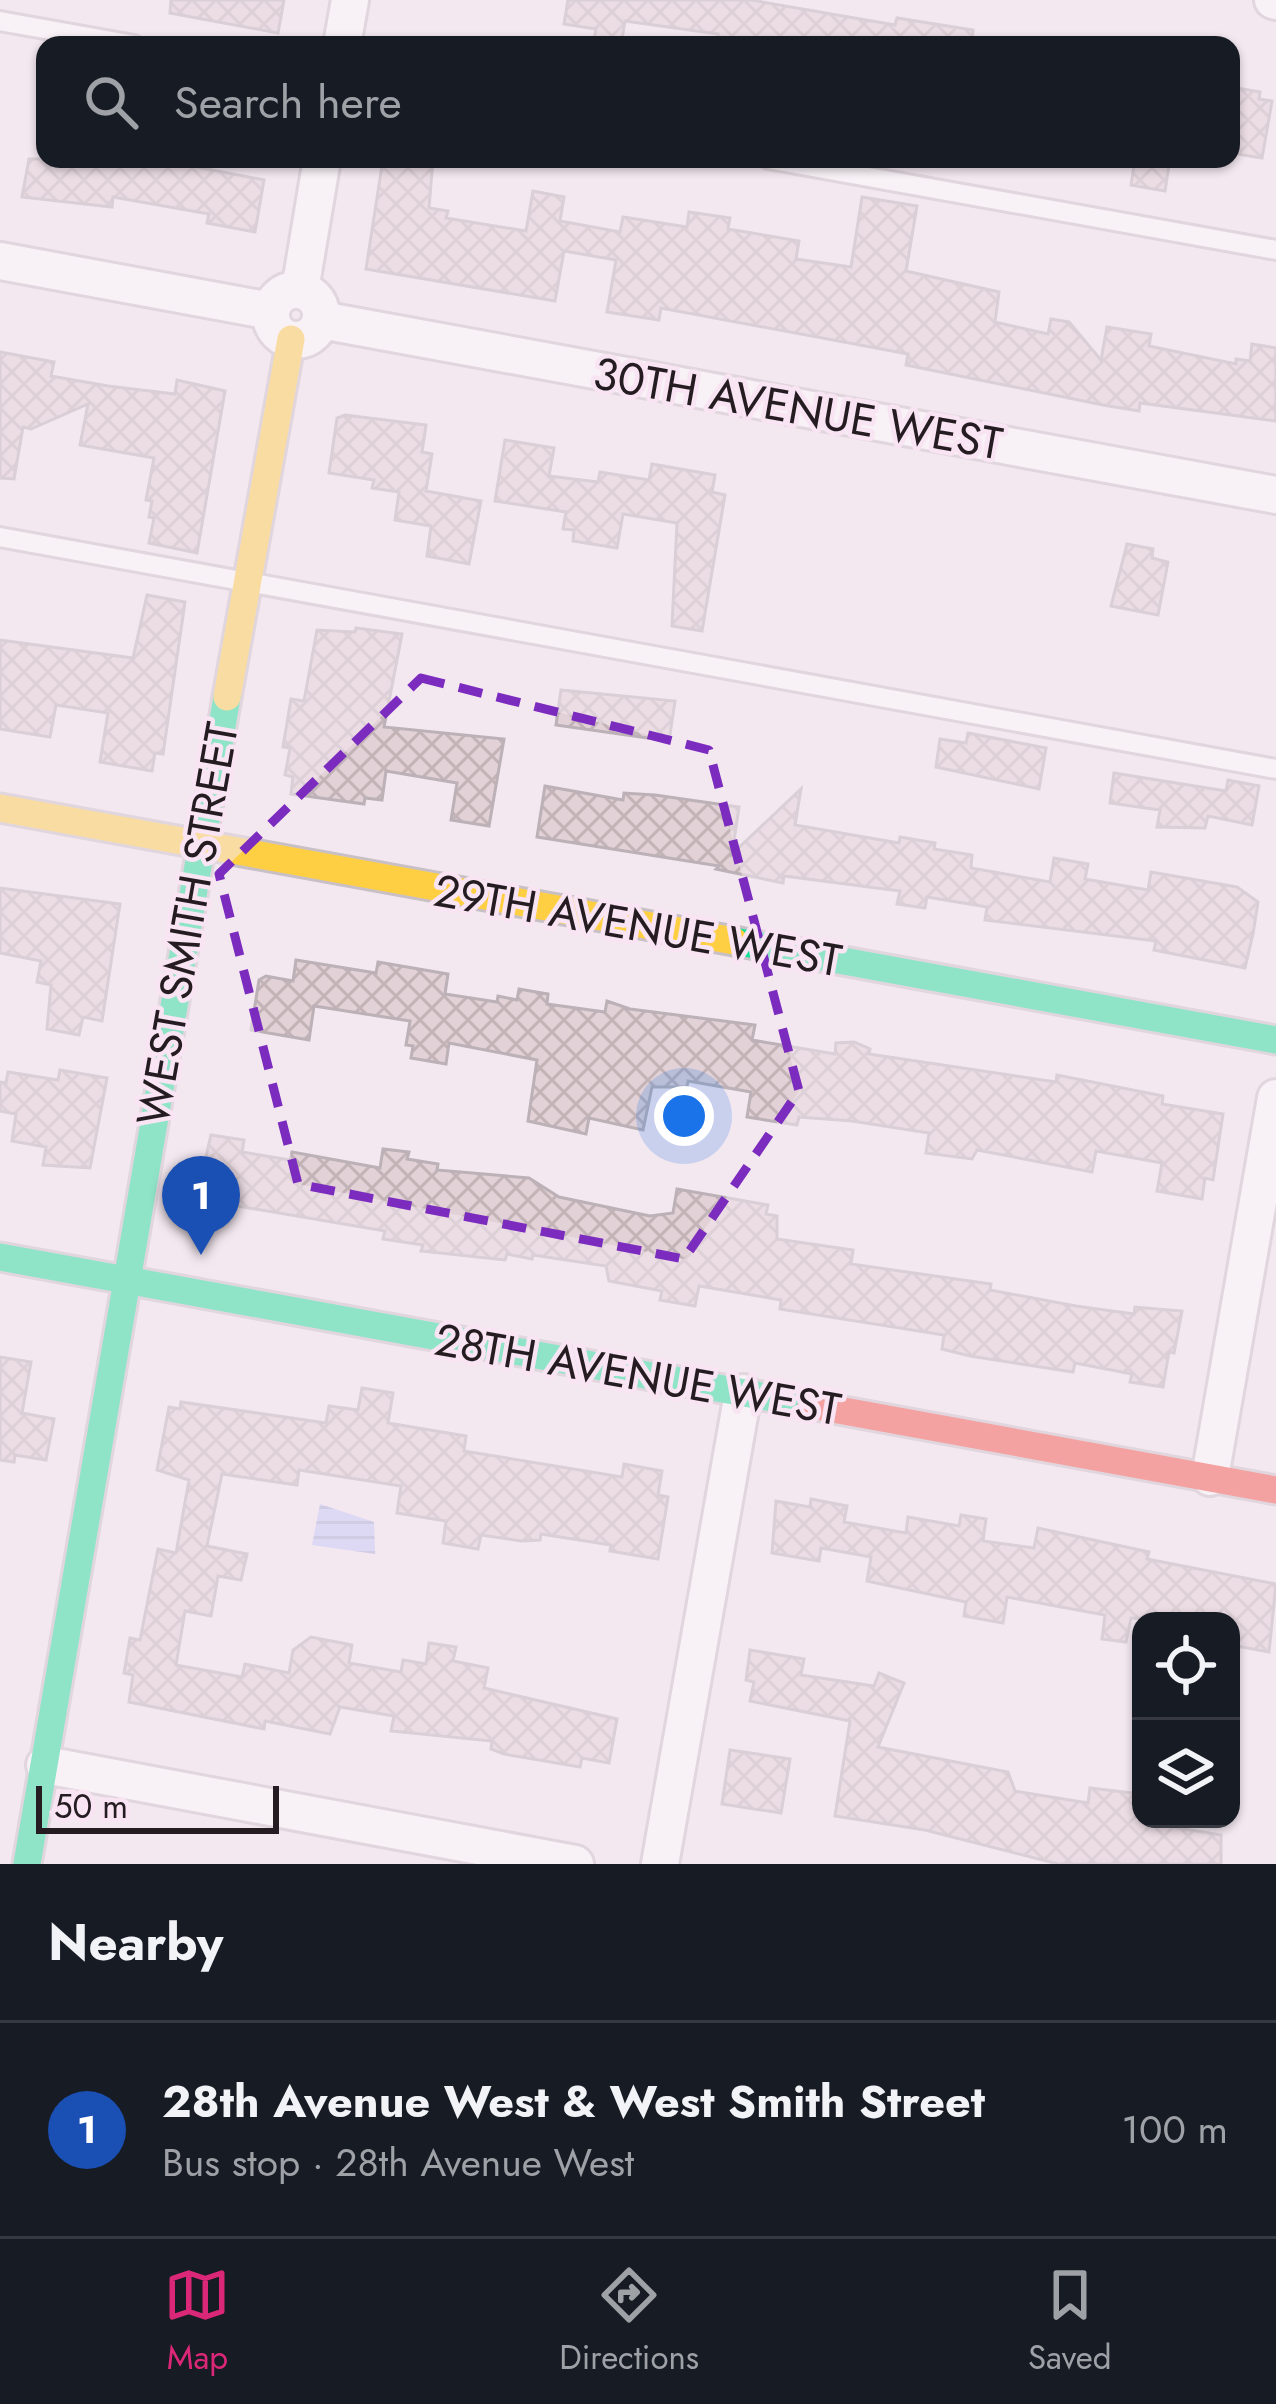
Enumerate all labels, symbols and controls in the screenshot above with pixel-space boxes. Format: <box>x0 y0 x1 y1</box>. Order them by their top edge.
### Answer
search box <box>36 36 1240 168</box>
icon: search <box>78 69 144 135</box>
text: Search here <box>174 70 402 135</box>
street label: 30TH AVENUE WEST <box>588 341 1007 476</box>
street label: WEST SMITH STREET <box>120 717 255 1131</box>
street label: 29TH AVENUE WEST <box>429 858 847 993</box>
your location <box>654 1086 714 1146</box>
pin: 1 <box>162 1156 240 1255</box>
street label: 28TH AVENUE WEST <box>430 1307 846 1442</box>
map controls <box>1132 1612 1240 1828</box>
button: locate <box>1132 1612 1240 1720</box>
button: layers <box>1132 1720 1240 1828</box>
scale bar <box>36 1780 279 1833</box>
text: 50 m <box>54 1783 128 1830</box>
text: Nearby <box>48 1905 223 1979</box>
text: 28th Avenue West & West Smith Street <box>162 2069 985 2134</box>
text: 1 <box>77 2101 97 2158</box>
text: 100 m <box>1122 2101 1228 2158</box>
text: Bus stop · 28th Avenue West <box>162 2134 634 2191</box>
tab: Map <box>164 2262 230 2381</box>
tab: Directions <box>559 2262 699 2381</box>
tab: Saved <box>1028 2262 1112 2381</box>

